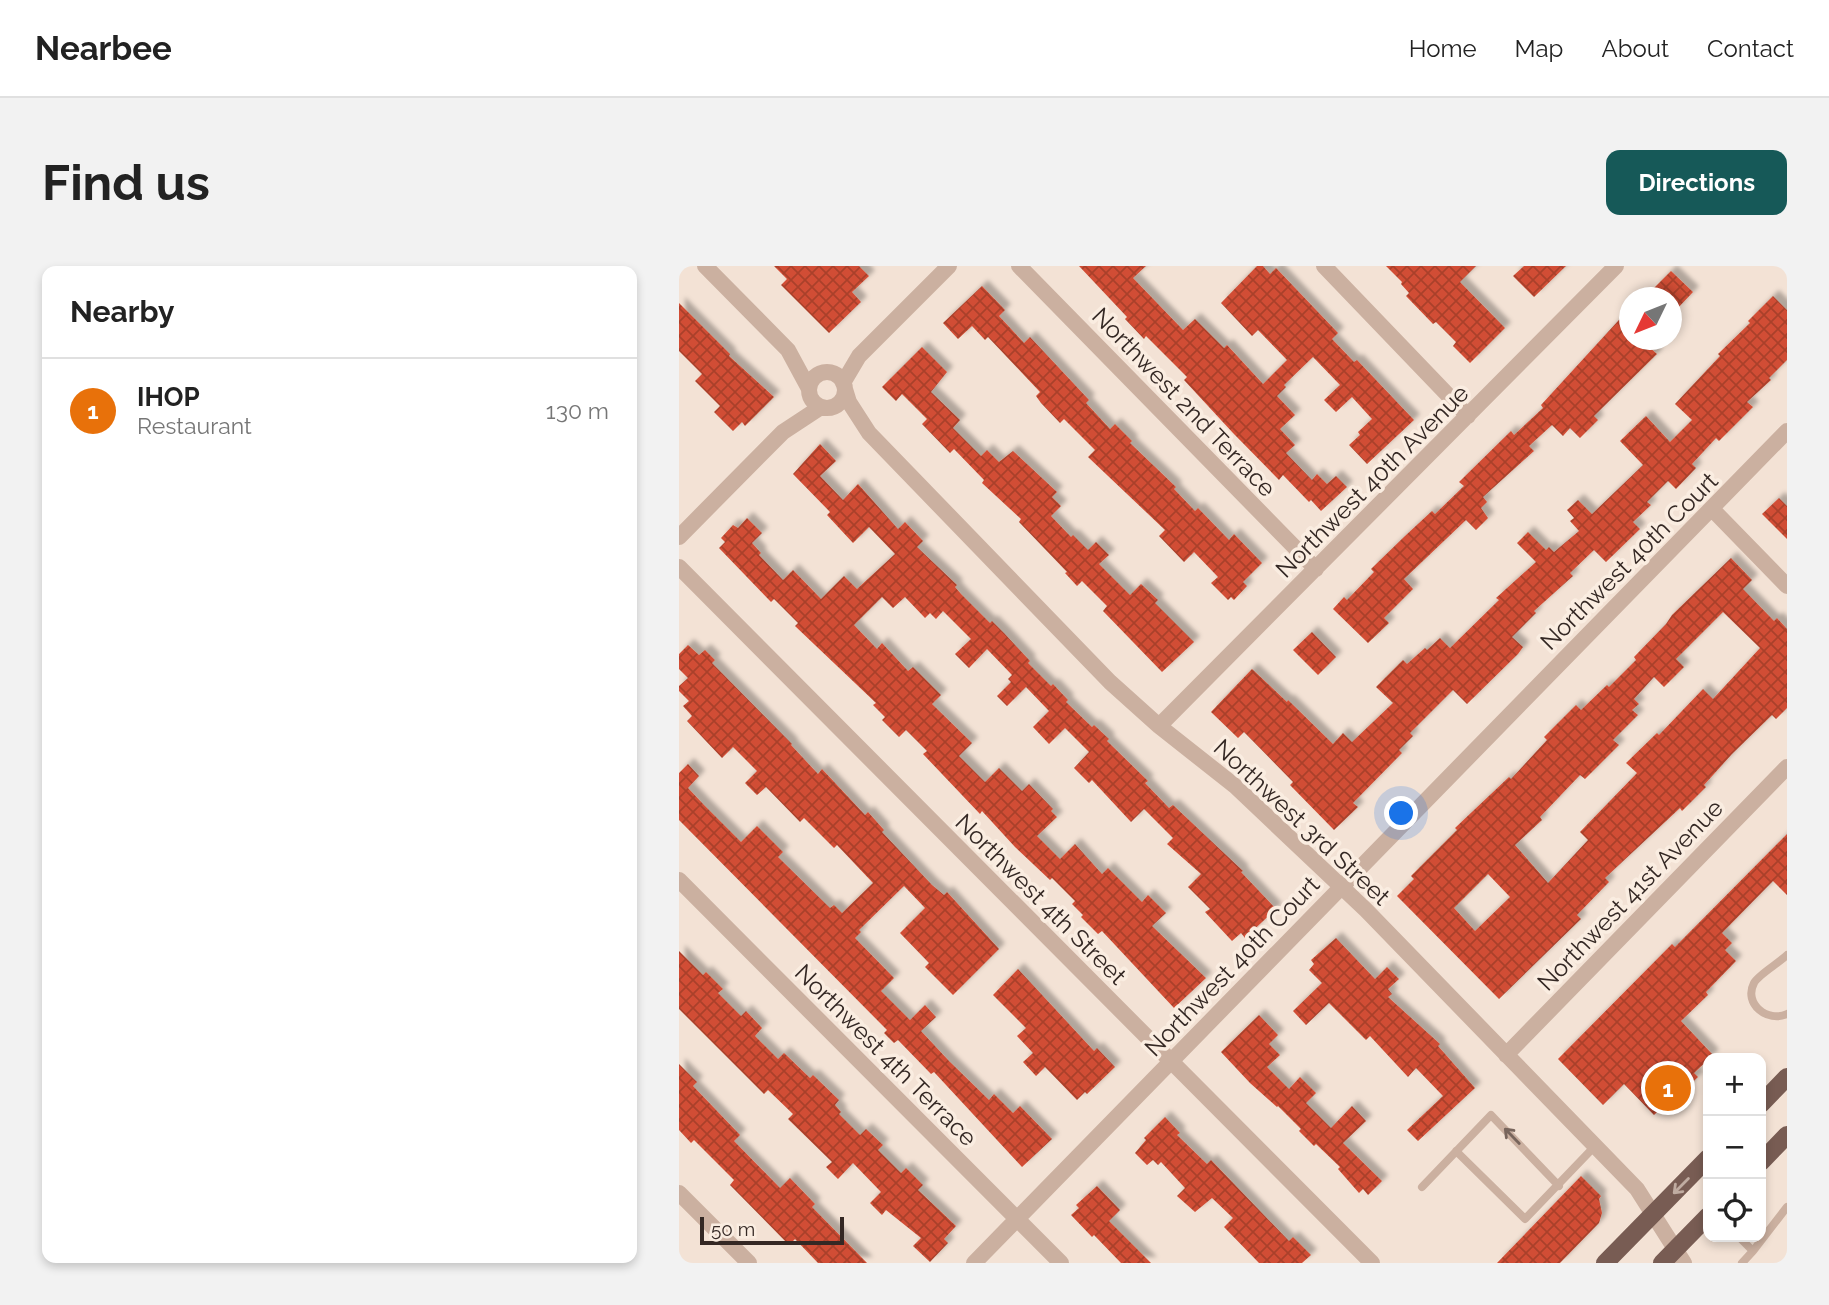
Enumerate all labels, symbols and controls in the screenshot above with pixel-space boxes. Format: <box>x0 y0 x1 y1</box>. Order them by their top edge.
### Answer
text: Nearbee <box>35 29 172 68</box>
text: Home <box>1409 34 1477 63</box>
text: Map <box>1515 34 1563 63</box>
text: About <box>1601 34 1669 63</box>
text: Contact <box>1707 34 1794 63</box>
button: Directions <box>1606 150 1787 215</box>
text: Find us <box>42 154 210 211</box>
north arrow <box>1619 287 1682 350</box>
text: Nearby <box>70 294 174 329</box>
street label: Northwest 2nd Terrace <box>1086 301 1282 503</box>
street label: Northwest 40th Avenue <box>1269 378 1475 584</box>
text: IHOP <box>137 382 200 412</box>
text: 1 <box>87 397 99 424</box>
text: 130 m <box>546 397 609 424</box>
text: Restaurant <box>137 412 252 439</box>
street label: Northwest 40th Court <box>1534 466 1724 656</box>
street label: Northwest 3rd Street <box>1208 733 1396 911</box>
street label: Northwest 41st Avenue <box>1531 793 1729 997</box>
your location <box>1384 796 1418 830</box>
street label: Northwest 4th Street <box>950 808 1132 990</box>
street label: Northwest 40th Court <box>1139 870 1325 1062</box>
street label: Northwest 4th Terrace <box>789 958 983 1152</box>
map controls <box>1703 1053 1766 1242</box>
button: + <box>1703 1053 1766 1116</box>
pin: 1 <box>1645 1062 1691 1114</box>
button: − <box>1703 1116 1766 1179</box>
one-way arrow <box>1503 1128 1520 1145</box>
one-way arrow <box>1672 1177 1689 1194</box>
button: locate <box>1703 1179 1766 1242</box>
scale bar <box>700 1214 843 1246</box>
text: 50 m <box>711 1218 755 1240</box>

